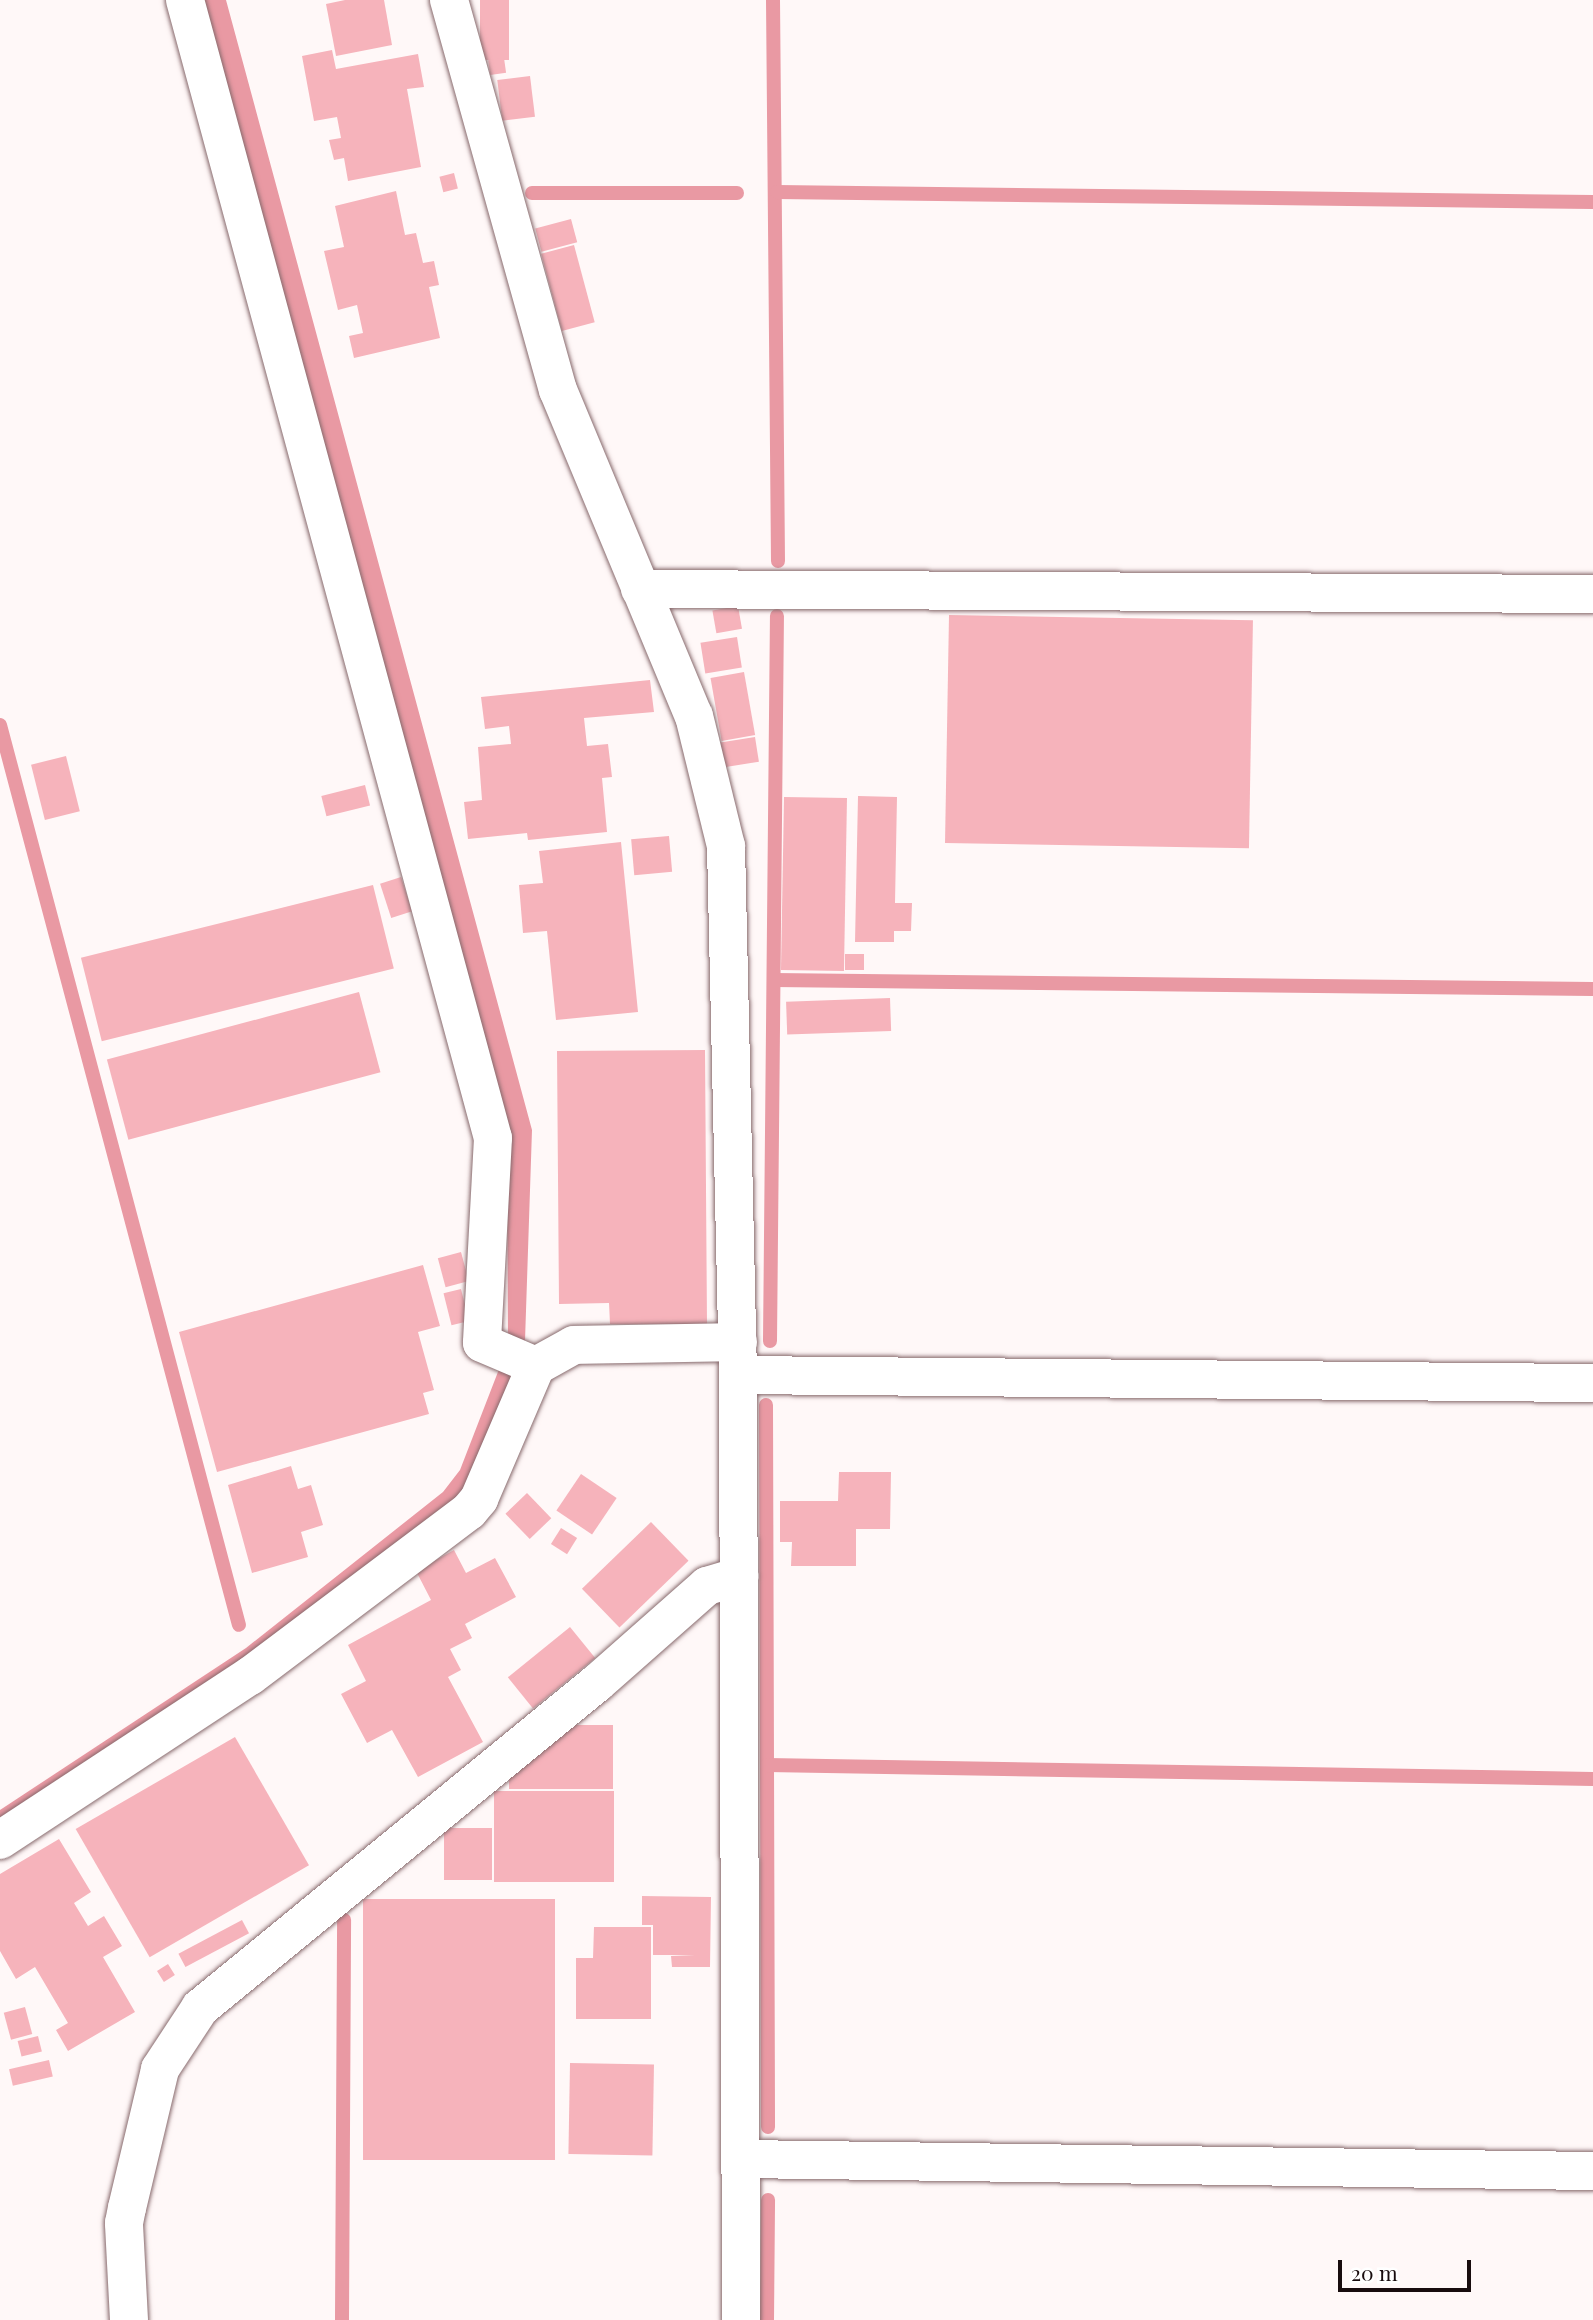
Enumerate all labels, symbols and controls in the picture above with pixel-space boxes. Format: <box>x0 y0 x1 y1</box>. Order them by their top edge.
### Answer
scale bar <box>1341 2246 1474 2290</box>
text: 20 m <box>1351 2258 1398 2286</box>

